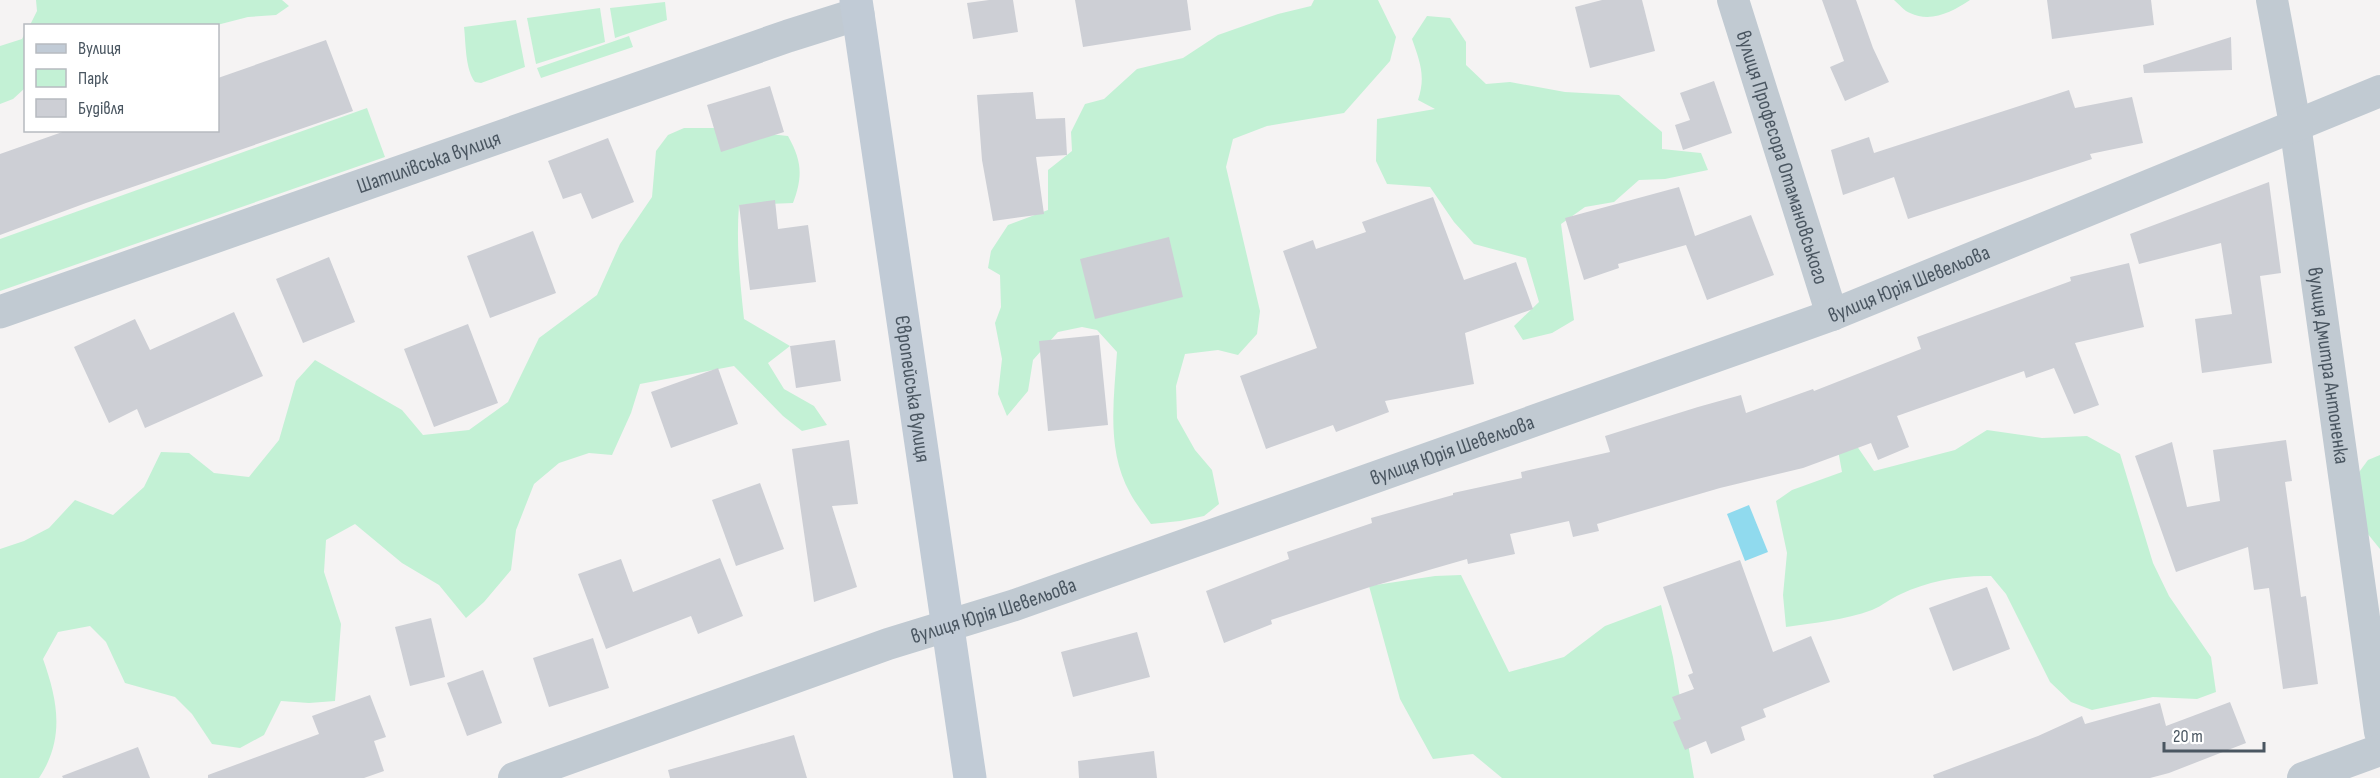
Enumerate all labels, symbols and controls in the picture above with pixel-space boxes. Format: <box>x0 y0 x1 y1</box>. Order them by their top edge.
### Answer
legend <box>24 24 219 132</box>
street label: вулиця Професора Отамановського <box>1731 27 1834 287</box>
text: Вулиця <box>78 38 121 59</box>
text: Парк <box>78 68 109 89</box>
text: Будівля <box>78 98 124 119</box>
street label: Шатилівська вулиця <box>353 125 504 199</box>
street label: вулиця Юрія Шевельова <box>1824 239 1993 328</box>
street label: вулиця Дмитра Антоненка <box>2303 266 2355 465</box>
street label: Європейська вулиця <box>890 314 936 464</box>
street label: вулиця Юрія Шевельова <box>1367 409 1538 490</box>
street label: вулиця Юрія Шевельова <box>908 572 1080 649</box>
scale bar <box>2164 715 2264 753</box>
text: 20 m <box>2173 726 2203 747</box>

